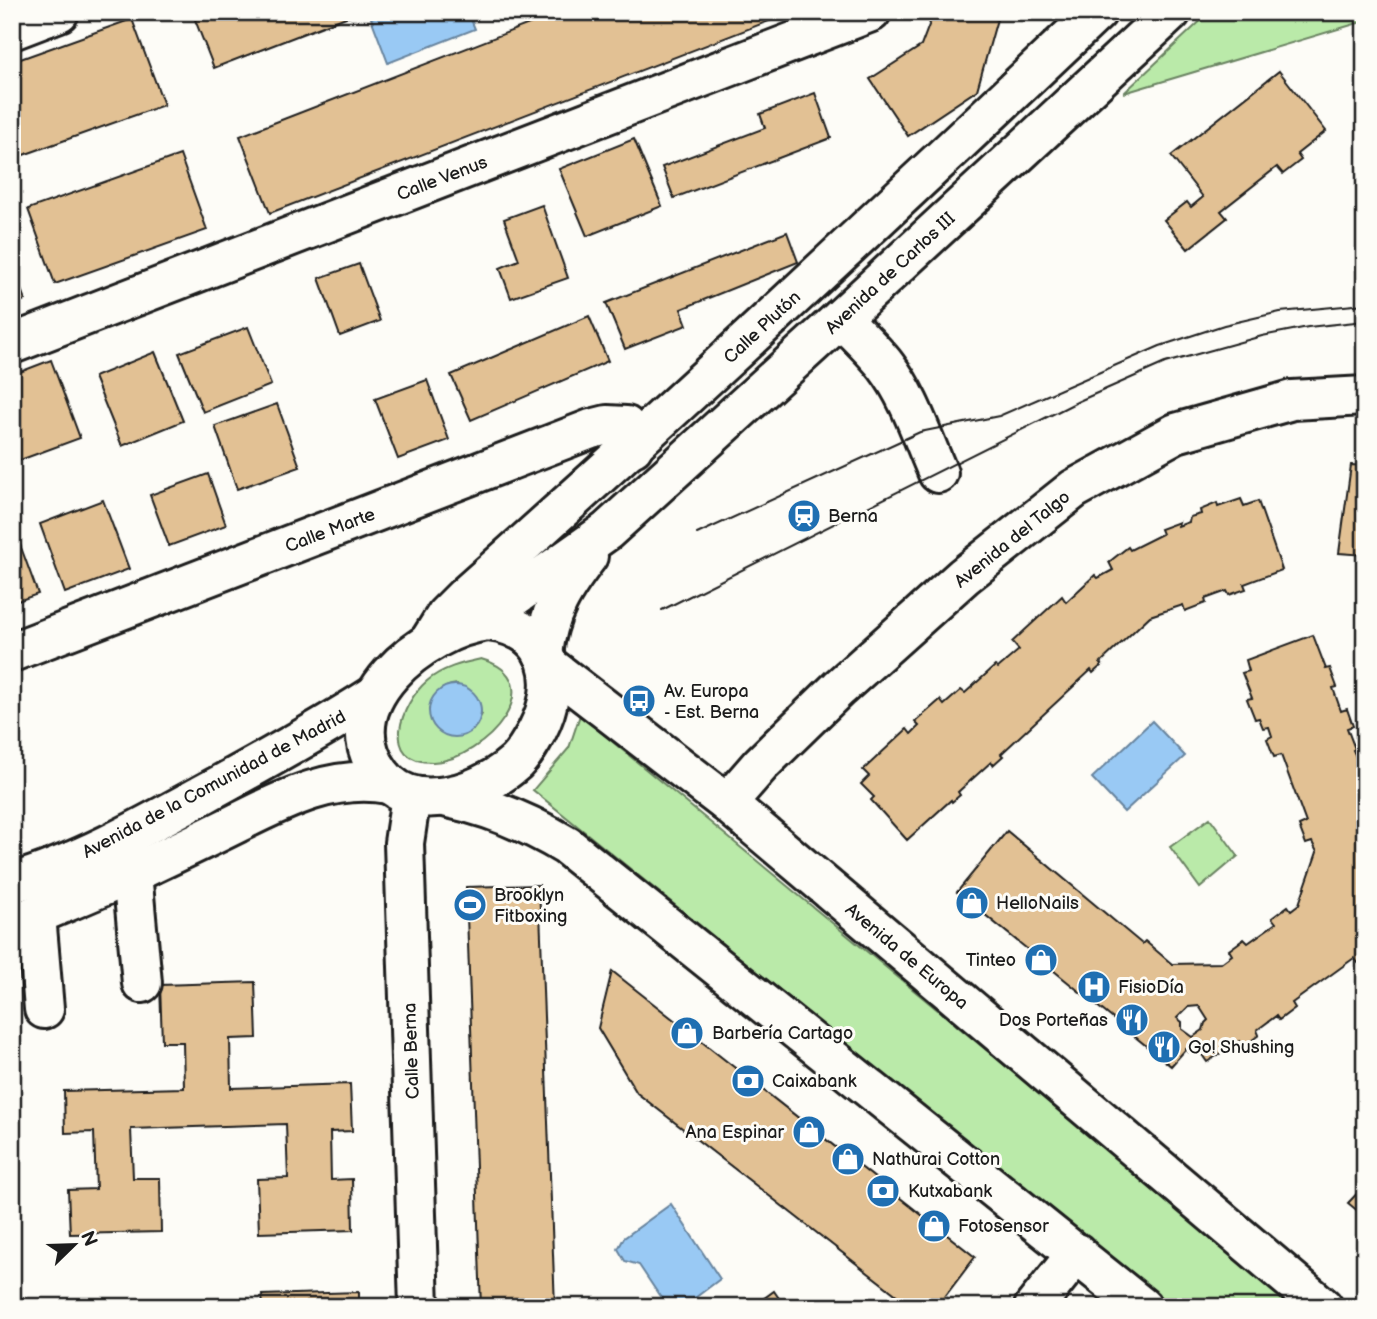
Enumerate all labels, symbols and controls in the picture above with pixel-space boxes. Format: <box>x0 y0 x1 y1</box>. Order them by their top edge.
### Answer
street label: Calle Venus <box>394 152 490 205</box>
street label: Avenida de Carlos III <box>821 208 959 339</box>
street label: Calle Plutón <box>720 287 805 368</box>
street label: Avenida del Talgo <box>950 486 1074 592</box>
station icon: Berna <box>785 497 823 535</box>
street label: Calle Marte <box>282 504 378 557</box>
place label: Berna <box>828 506 878 527</box>
place label: Av. Europa - Est. Berna <box>664 681 759 723</box>
bus stop icon: Av. Europa - Est. Berna <box>620 682 658 720</box>
street label: Avenida de la Comunidad de Madrid <box>79 706 349 863</box>
shop icon: HelloNails <box>953 884 991 922</box>
place label: Brooklyn Fitboxing <box>494 885 567 927</box>
sports icon: Brooklyn Fitboxing <box>451 886 489 924</box>
place label: HelloNails <box>996 893 1079 914</box>
street label: Avenida de Europa <box>841 899 972 1014</box>
shop icon: Tinteo <box>1022 941 1060 979</box>
place label: Tinteo <box>966 950 1016 971</box>
hospital icon: FisioDía <box>1075 968 1113 1006</box>
place label: FisioDía <box>1118 977 1184 998</box>
restaurant icon: Dos Porteñas <box>1113 1001 1151 1039</box>
street label: Calle Berna <box>399 1003 424 1099</box>
place label: Dos Porteñas <box>999 1010 1108 1031</box>
shop icon: Barbería Cartago <box>668 1014 706 1052</box>
place label: Barbería Cartago <box>712 1023 853 1044</box>
restaurant icon: Go! Shushing <box>1145 1028 1183 1066</box>
place label: Go! Shushing <box>1188 1037 1294 1058</box>
bank icon: Caixabank <box>729 1062 767 1100</box>
place label: Caixabank <box>772 1071 857 1092</box>
shop icon: Ana Espinar <box>790 1113 828 1151</box>
place label: Ana Espinar <box>686 1122 784 1143</box>
shop icon: Nathurai Cotton <box>829 1140 867 1178</box>
place label: Nathurai Cotton <box>872 1149 1000 1170</box>
bank icon: Kutxabank <box>864 1172 902 1210</box>
place label: Kutxabank <box>908 1181 992 1202</box>
shop icon: Fotosensor <box>915 1207 953 1245</box>
north arrow <box>38 1210 108 1280</box>
place label: Fotosensor <box>958 1216 1049 1237</box>
text: N <box>75 1228 102 1250</box>

